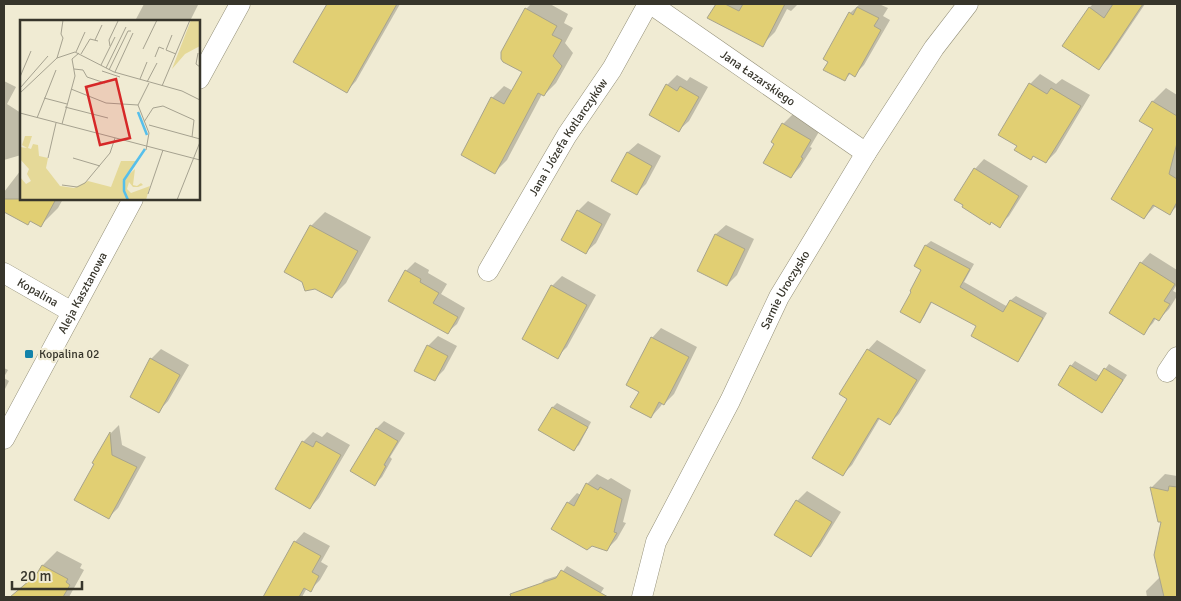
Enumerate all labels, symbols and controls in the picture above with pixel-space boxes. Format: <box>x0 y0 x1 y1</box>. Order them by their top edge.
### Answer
inset map <box>20 20 200 200</box>
street label: Jana Łazarskiego <box>718 47 798 109</box>
street label: Jana i Józefa Kotlarczyków <box>526 75 611 199</box>
street label: Sarnie Uroczysko <box>757 248 813 332</box>
street label: Aleja Kasztanowa <box>55 249 111 336</box>
street label: Kopalina <box>15 275 61 310</box>
place label: Kopalina 02 <box>39 347 100 362</box>
marker: Kopalina 02 <box>23 348 35 360</box>
scale bar <box>12 558 82 590</box>
text: 20 m <box>20 567 51 585</box>

